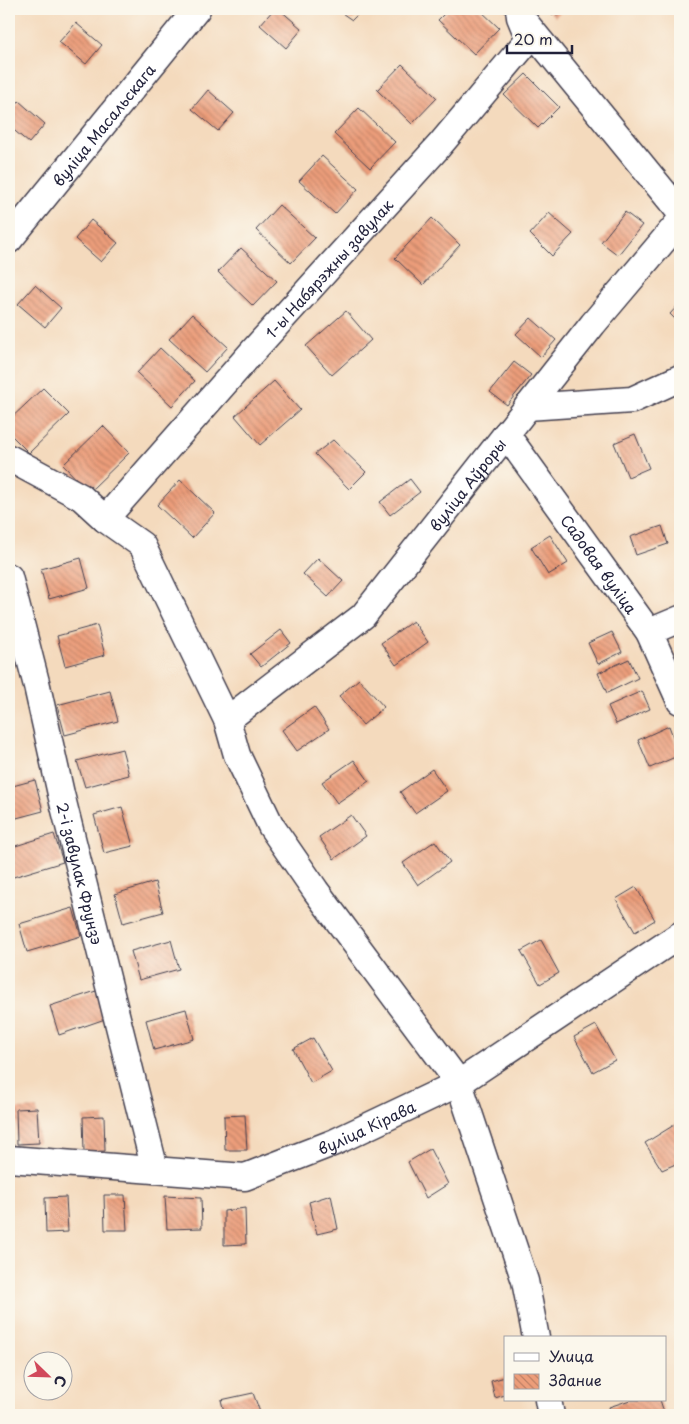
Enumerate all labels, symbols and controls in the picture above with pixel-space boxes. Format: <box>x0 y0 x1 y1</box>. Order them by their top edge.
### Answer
scale bar <box>507 22 572 54</box>
text: 20 m <box>514 27 553 50</box>
street label: вуліца Масальскага <box>46 58 160 191</box>
street label: 1-ы Набярэжны завулак <box>259 193 398 343</box>
street label: вуліца Аўроры <box>423 433 511 536</box>
street label: Садовая вуліца <box>556 509 644 619</box>
street label: 2-і завулак Фрунзэ <box>52 800 110 947</box>
street label: вуліца Кірава <box>314 1094 420 1159</box>
legend <box>504 1336 666 1402</box>
text: Улица <box>549 1344 594 1367</box>
north arrow <box>22 1352 72 1402</box>
text: Здание <box>549 1368 602 1391</box>
text: С <box>49 1372 72 1390</box>

